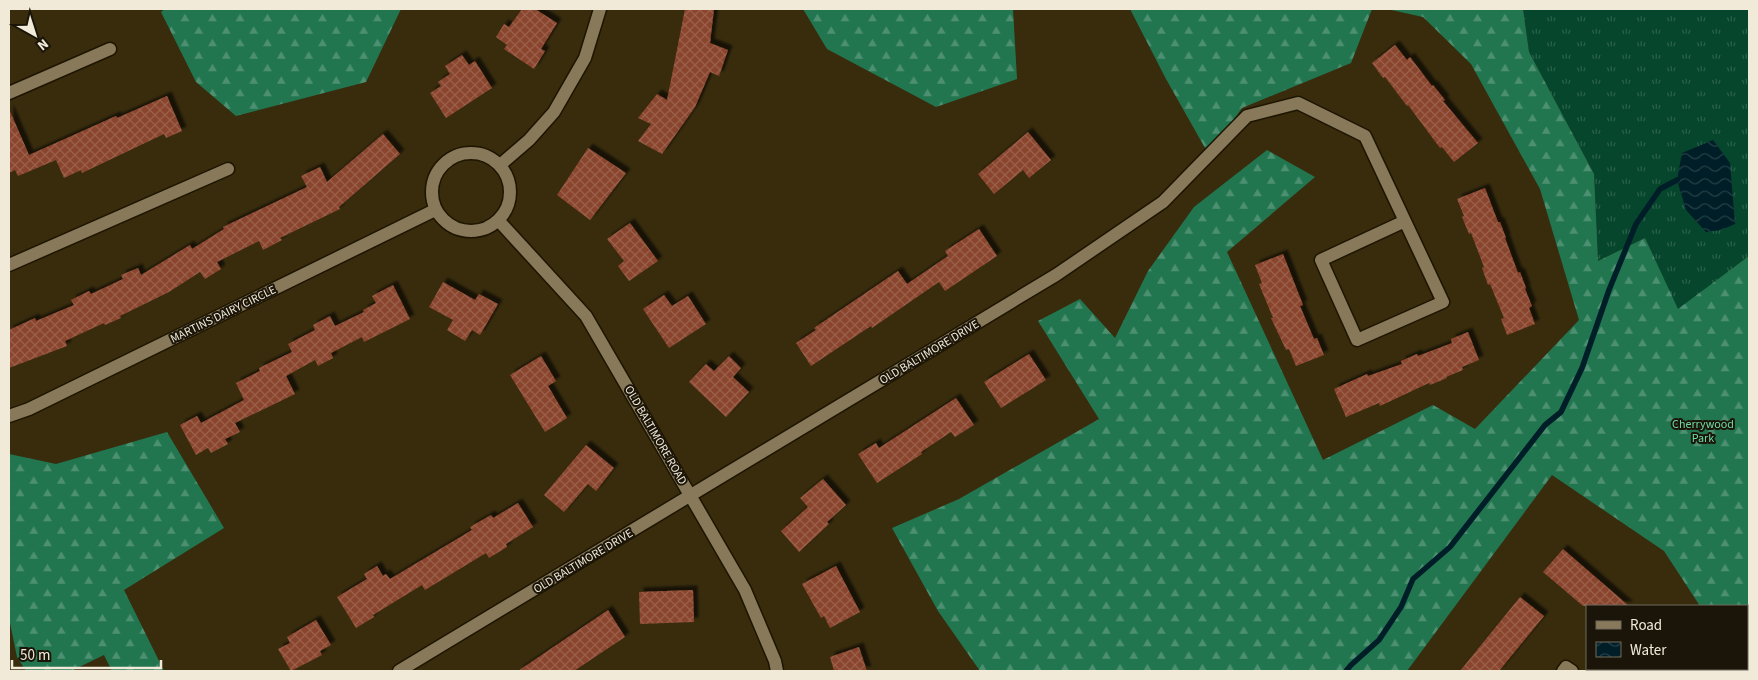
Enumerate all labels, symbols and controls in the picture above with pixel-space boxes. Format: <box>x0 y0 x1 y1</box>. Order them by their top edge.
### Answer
north arrow <box>10 10 60 60</box>
text: N <box>33 34 52 55</box>
street label: MARTINS DAIRY CIRCLE <box>167 281 279 347</box>
street label: OLD BALTIMORE DRIVE <box>876 316 982 389</box>
street label: OLD BALTIMORE ROAD <box>620 383 691 488</box>
park label: Cherrywood Park <box>1672 416 1734 447</box>
street label: OLD BALTIMORE DRIVE <box>530 525 636 598</box>
legend <box>1586 605 1748 670</box>
text: Road <box>1630 615 1662 636</box>
scale bar <box>12 638 161 670</box>
text: Water <box>1630 640 1667 661</box>
text: 50 m <box>20 645 50 666</box>

